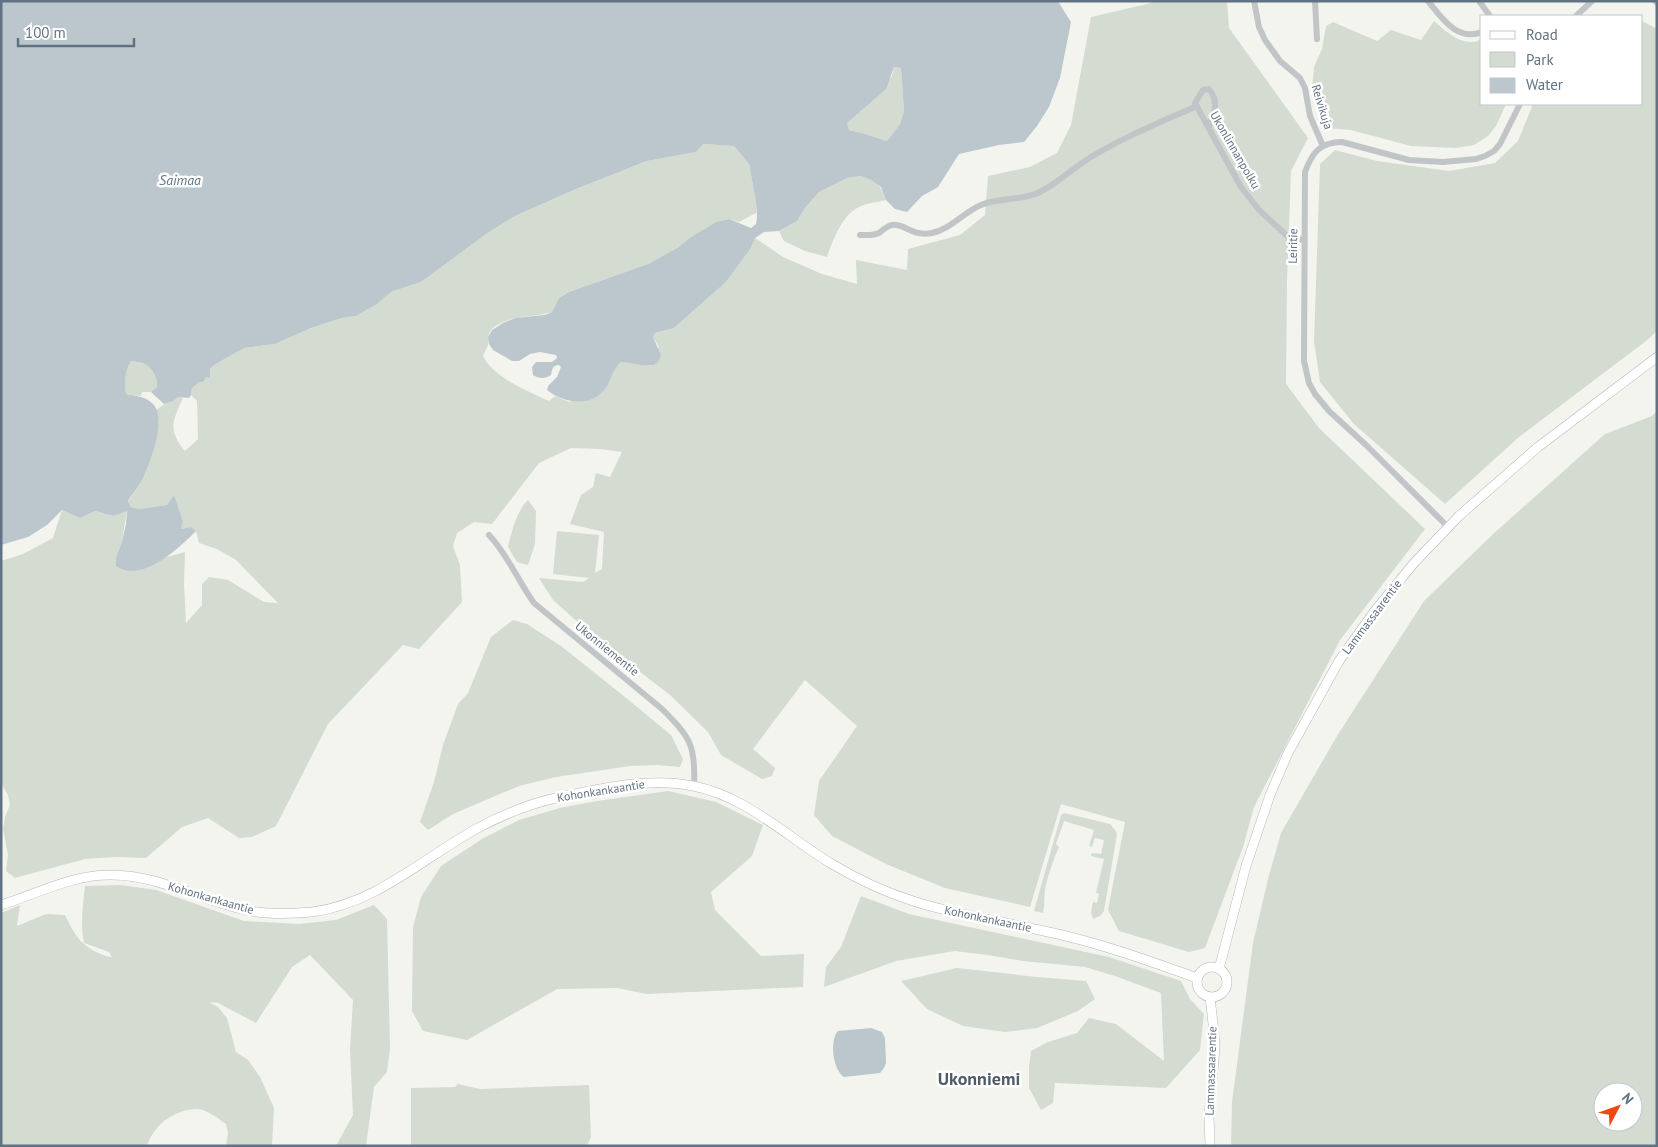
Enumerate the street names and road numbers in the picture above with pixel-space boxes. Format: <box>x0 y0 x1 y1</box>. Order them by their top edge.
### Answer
street label: Reivikuja <box>1309 83 1336 131</box>
street label: Ukonlinnanpolku <box>1207 108 1264 191</box>
street label: Leiritie <box>1285 228 1300 264</box>
street label: Lammassaarentie <box>1339 576 1405 657</box>
street label: Ukonniementie <box>572 618 642 679</box>
street label: Kohonkankaantie <box>556 776 646 805</box>
street label: Kohonkankaantie <box>166 878 256 917</box>
street label: Kohonkankaantie <box>943 902 1033 935</box>
street label: Lammassaarentie <box>1201 1026 1220 1116</box>

